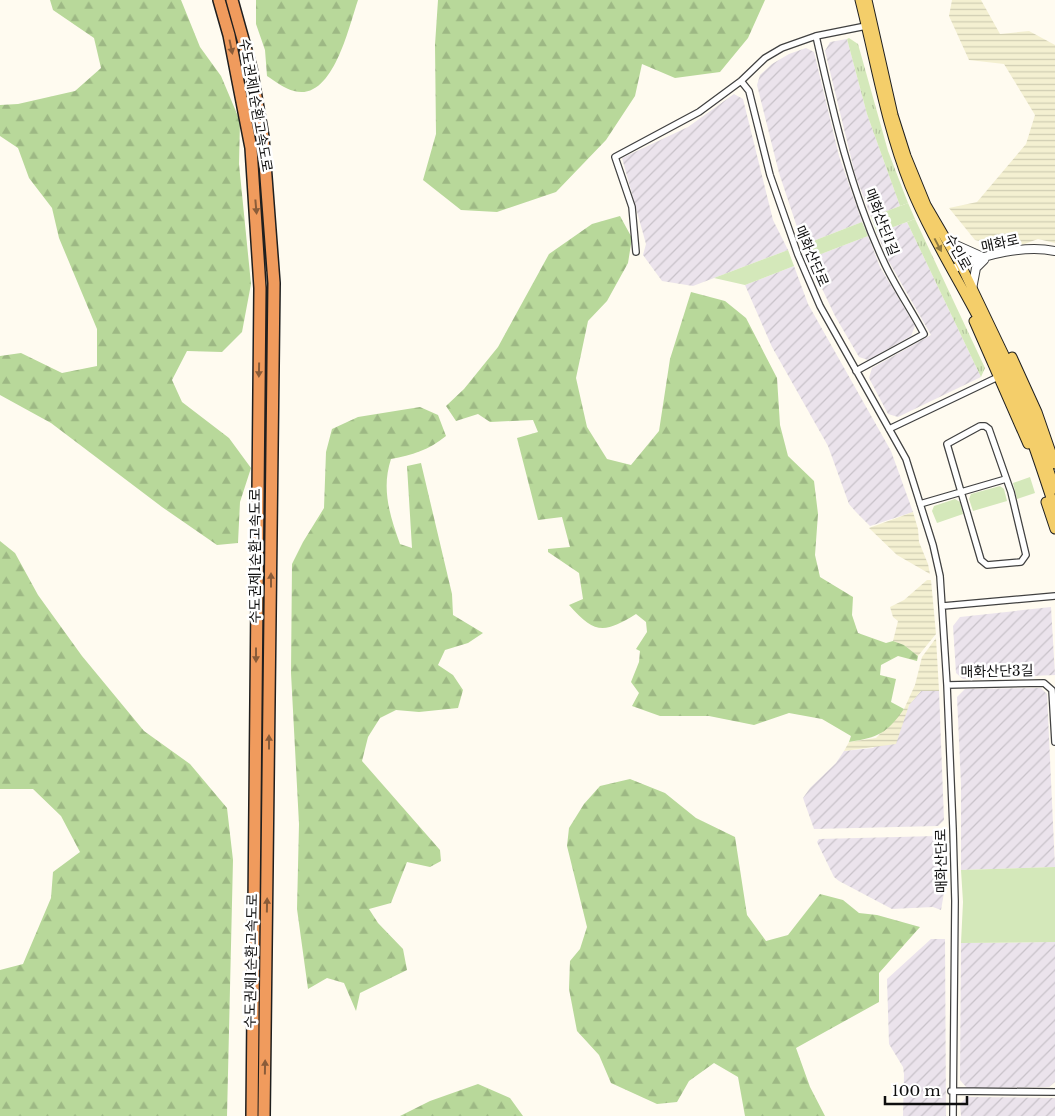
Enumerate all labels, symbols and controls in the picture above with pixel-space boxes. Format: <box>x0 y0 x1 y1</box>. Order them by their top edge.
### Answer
street label: 수도권제1순환고속도로 <box>235 37 277 173</box>
one-way arrow <box>228 39 236 55</box>
street label: 매화산단1길 <box>861 186 903 258</box>
one-way arrow <box>252 200 260 216</box>
street label: 매화산단로 <box>791 223 833 289</box>
street label: 매화로 <box>979 230 1021 256</box>
street label: 수인로 <box>941 231 975 273</box>
one-way arrow <box>934 238 942 253</box>
one-way arrow <box>255 362 263 378</box>
street label: 수도권제1순환고속도로 <box>246 488 264 624</box>
one-way arrow <box>267 572 275 588</box>
one-way arrow <box>252 647 260 663</box>
street label: 매화산단3길 <box>960 661 1034 681</box>
one-way arrow <box>265 734 273 750</box>
street label: 매화산단로 <box>931 829 951 893</box>
street label: 수도권제1순환고속도로 <box>241 893 261 1029</box>
one-way arrow <box>264 897 272 913</box>
one-way arrow <box>261 1059 269 1075</box>
scale bar <box>885 1074 968 1106</box>
text: 100 m <box>892 1081 941 1100</box>

